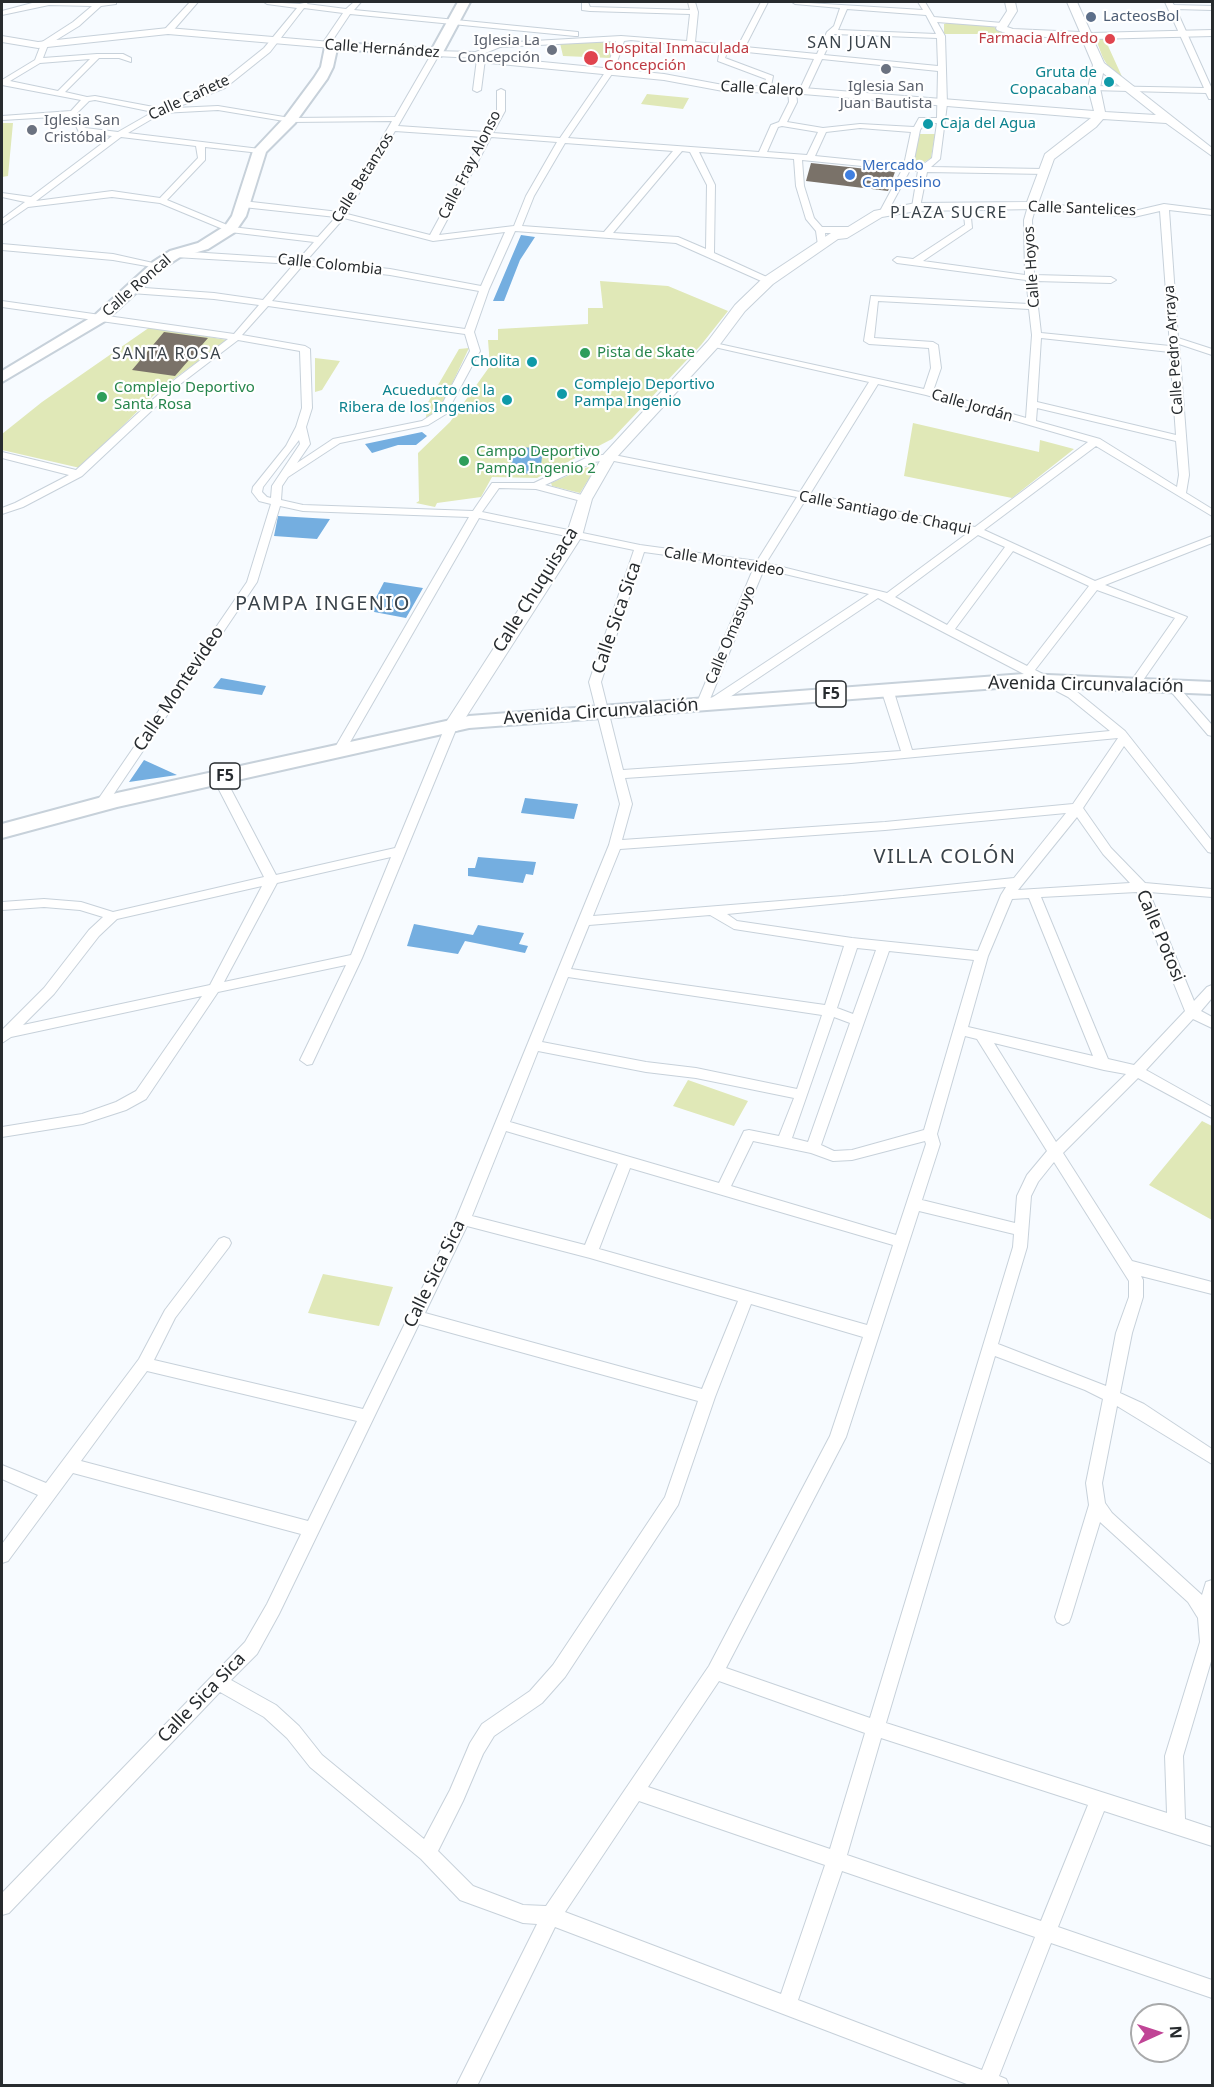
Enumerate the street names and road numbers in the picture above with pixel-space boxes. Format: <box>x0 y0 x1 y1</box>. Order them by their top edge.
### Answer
street label: Calle Hernández <box>324 36 440 62</box>
street label: Calle Cañete <box>146 71 232 125</box>
street label: Calle Calero <box>720 78 804 100</box>
street label: Calle Fray Alonso <box>435 108 505 222</box>
street label: Calle Betanzos <box>328 130 398 226</box>
street label: Calle Santelices <box>1028 198 1136 220</box>
street label: Calle Hoyos <box>1020 226 1044 308</box>
street label: Calle Roncal <box>99 251 175 321</box>
street label: Calle Colombia <box>277 251 383 279</box>
street label: Calle Pedro Arraya <box>1160 285 1188 415</box>
street label: Calle Jordán <box>929 386 1015 426</box>
street label: Calle Santiago de Chaqui <box>797 487 973 539</box>
street label: Calle Chuquisaca <box>489 523 583 657</box>
street label: Calle Montevideo <box>662 544 786 580</box>
street label: Calle Sica Sica <box>588 559 646 677</box>
street label: Calle Omasuyo <box>702 583 760 687</box>
street label: Calle Montevideo <box>129 622 229 756</box>
street label: Avenida Circunvalación <box>988 672 1184 698</box>
road number: F5 <box>816 681 846 707</box>
street label: Avenida Circunvalación <box>503 694 699 730</box>
road number: F5 <box>210 763 240 789</box>
street label: Calle Potosi <box>1131 887 1189 985</box>
street label: Calle Sica Sica <box>400 1217 470 1331</box>
street label: Calle Sica Sica <box>154 1648 250 1748</box>

